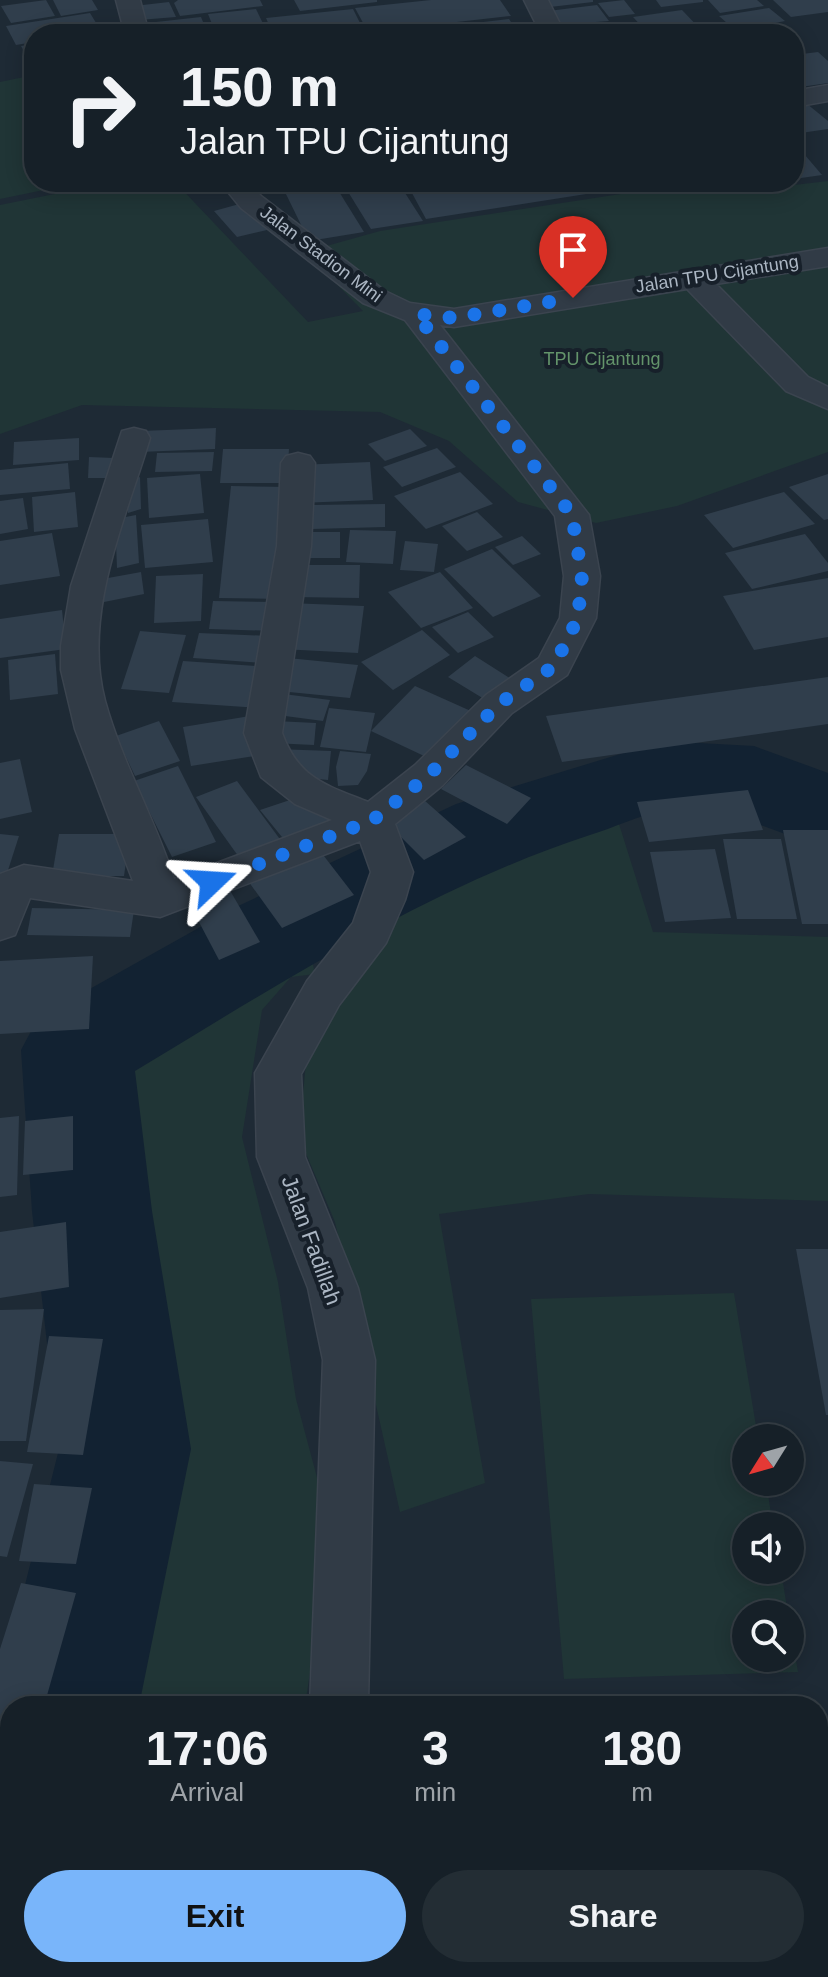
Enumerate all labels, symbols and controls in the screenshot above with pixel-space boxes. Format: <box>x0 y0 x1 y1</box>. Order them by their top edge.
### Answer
text: 150 m <box>180 55 339 118</box>
icon: right <box>48 56 152 160</box>
text: Jalan TPU Cijantung <box>180 121 510 162</box>
street label: Jalan Stadion Mini <box>256 202 386 306</box>
pin <box>539 216 607 298</box>
icon: arrive <box>551 228 595 272</box>
street label: Jalan TPU Cijantung <box>634 251 800 297</box>
park label: TPU Cijantung <box>543 349 661 369</box>
position arrow <box>170 840 254 924</box>
street label: Jalan Fadillah <box>277 1172 346 1308</box>
north arrow <box>732 1424 804 1496</box>
map controls <box>732 1424 804 1672</box>
button: sound <box>732 1512 804 1584</box>
button: search <box>732 1600 804 1672</box>
text: 17:06 <box>146 1722 269 1775</box>
text: 3 <box>422 1722 449 1775</box>
text: 180 <box>602 1722 682 1775</box>
text: Arrival <box>170 1777 244 1807</box>
text: min <box>414 1777 456 1807</box>
text: m <box>631 1777 653 1807</box>
button: Exit <box>24 1870 406 1962</box>
button: Share <box>422 1870 804 1962</box>

